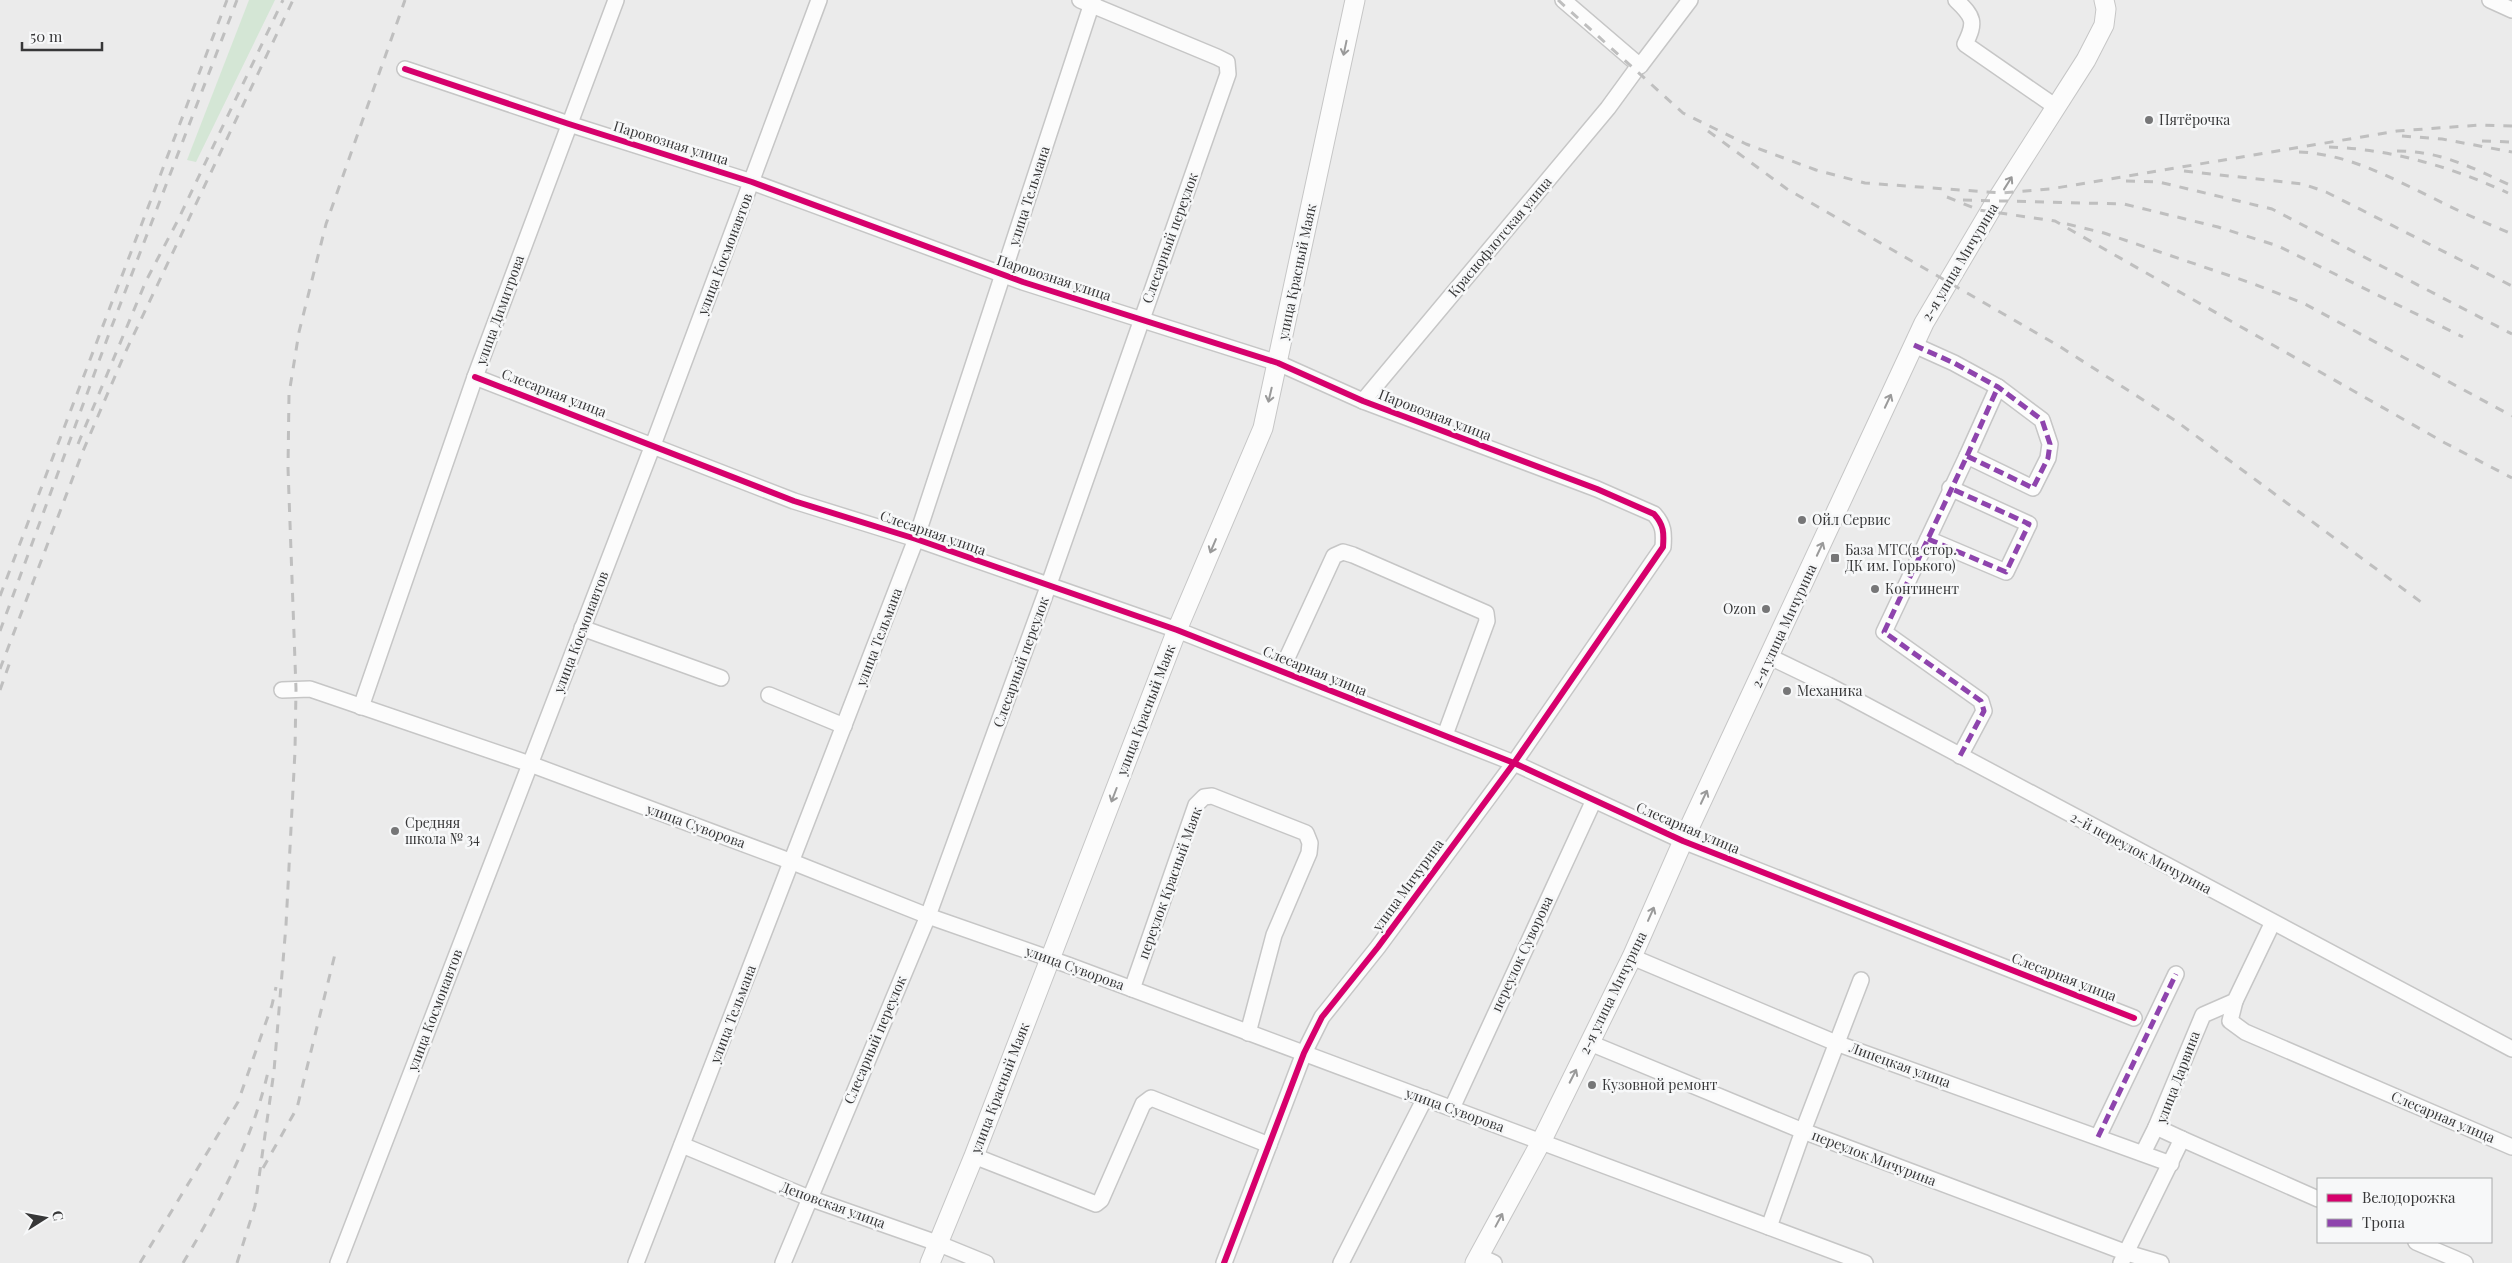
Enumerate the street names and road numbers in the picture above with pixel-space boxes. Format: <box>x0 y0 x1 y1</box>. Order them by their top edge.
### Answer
street label: Паровозная улица <box>611 116 731 169</box>
street label: улица Тельмана <box>1003 144 1054 249</box>
street label: Слесарный переулок <box>1137 170 1202 306</box>
street label: Краснофлотская улица <box>1444 172 1556 301</box>
street label: улица Космонавтов <box>692 190 757 318</box>
street label: 2-я улица Мичурина <box>1917 199 2002 324</box>
street label: улица Красный Маяк <box>1273 202 1320 343</box>
street label: Паровозная улица <box>994 250 1114 305</box>
street label: улица Димитрова <box>470 252 528 368</box>
street label: Слесарная улица <box>499 364 609 421</box>
street label: Паровозная улица <box>1376 384 1494 445</box>
street label: Слесарная улица <box>878 506 989 560</box>
street label: 2-я улица Мичурина <box>1747 561 1821 691</box>
street label: улица Космонавтов <box>548 568 613 696</box>
street label: улица Тельмана <box>851 585 906 690</box>
street label: Слесарный переулок <box>988 594 1053 730</box>
street label: Слесарная улица <box>1260 641 1370 700</box>
street label: улица Красный Маяк <box>1111 642 1179 779</box>
street label: Слесарная улица <box>1633 797 1743 858</box>
street label: улица Суворова <box>643 799 748 852</box>
street label: переулок Красный Маяк <box>1133 804 1206 962</box>
street label: 2-й переулок Мичурина <box>2067 807 2215 898</box>
street label: улица Мичурина <box>1367 835 1448 935</box>
street label: переулок Суворова <box>1486 893 1557 1015</box>
street label: 2-я улица Мичурина <box>1575 928 1651 1057</box>
street label: улица Суворова <box>1022 941 1127 994</box>
street label: улица Космонавтов <box>402 946 467 1074</box>
street label: Слесарная улица <box>2009 948 2119 1005</box>
street label: улица Тельмана <box>705 962 760 1067</box>
street label: Слесарный переулок <box>839 973 910 1107</box>
street label: улица Красный Маяк <box>965 1020 1033 1157</box>
street label: улица Дарвина <box>2151 1028 2204 1127</box>
street label: Липецкая улица <box>1846 1037 1953 1092</box>
street label: улица Суворова <box>1402 1083 1507 1136</box>
street label: Слесарная улица <box>2388 1086 2498 1147</box>
street label: переулок Мичурина <box>1809 1125 1939 1190</box>
street label: Деповская улица <box>778 1177 888 1232</box>

